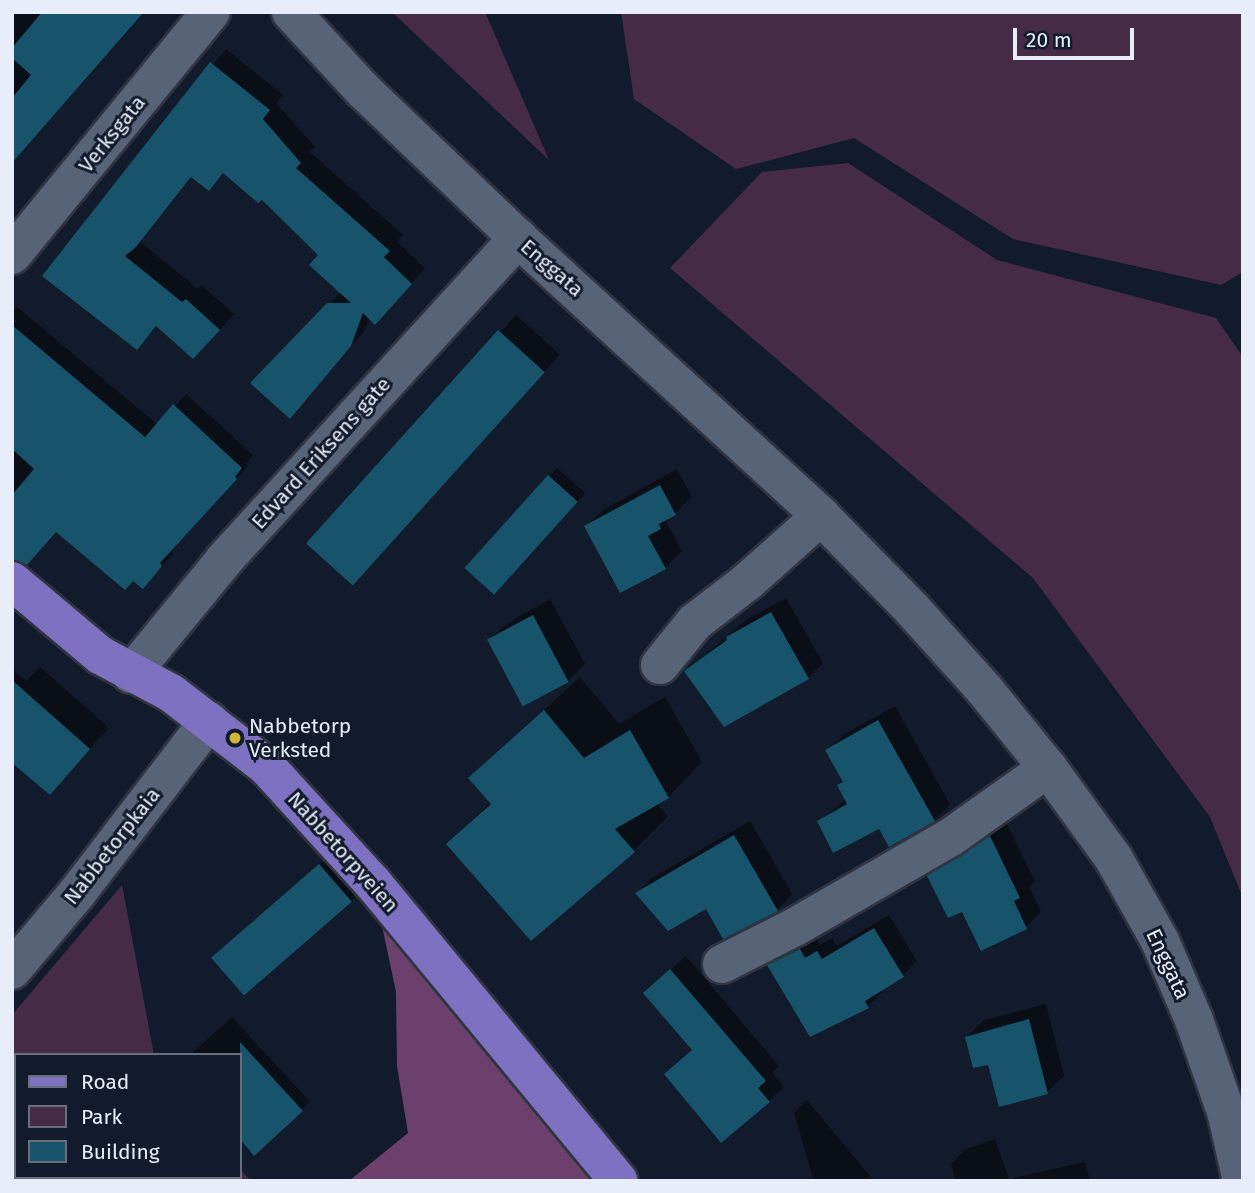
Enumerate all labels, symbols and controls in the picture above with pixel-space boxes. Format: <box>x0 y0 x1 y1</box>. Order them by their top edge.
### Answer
scale bar <box>1017 14 1138 58</box>
text: 20 m <box>1026 27 1072 53</box>
street label: Verksgata <box>73 90 151 178</box>
street label: Enggata <box>515 234 589 302</box>
street label: Edvard Eriksens gate <box>246 372 396 534</box>
place label: Nabbetorp Verksted <box>249 713 351 763</box>
marker: Nabbetorp Verksted <box>227 730 243 746</box>
street label: Nabbetorpkaia <box>59 783 165 909</box>
street label: Nabbetorpveien <box>282 787 404 917</box>
street label: Enggata <box>1141 925 1195 1003</box>
legend <box>14 1053 242 1179</box>
text: Road <box>81 1069 129 1095</box>
text: Park <box>81 1104 122 1130</box>
text: Building <box>81 1139 160 1165</box>

